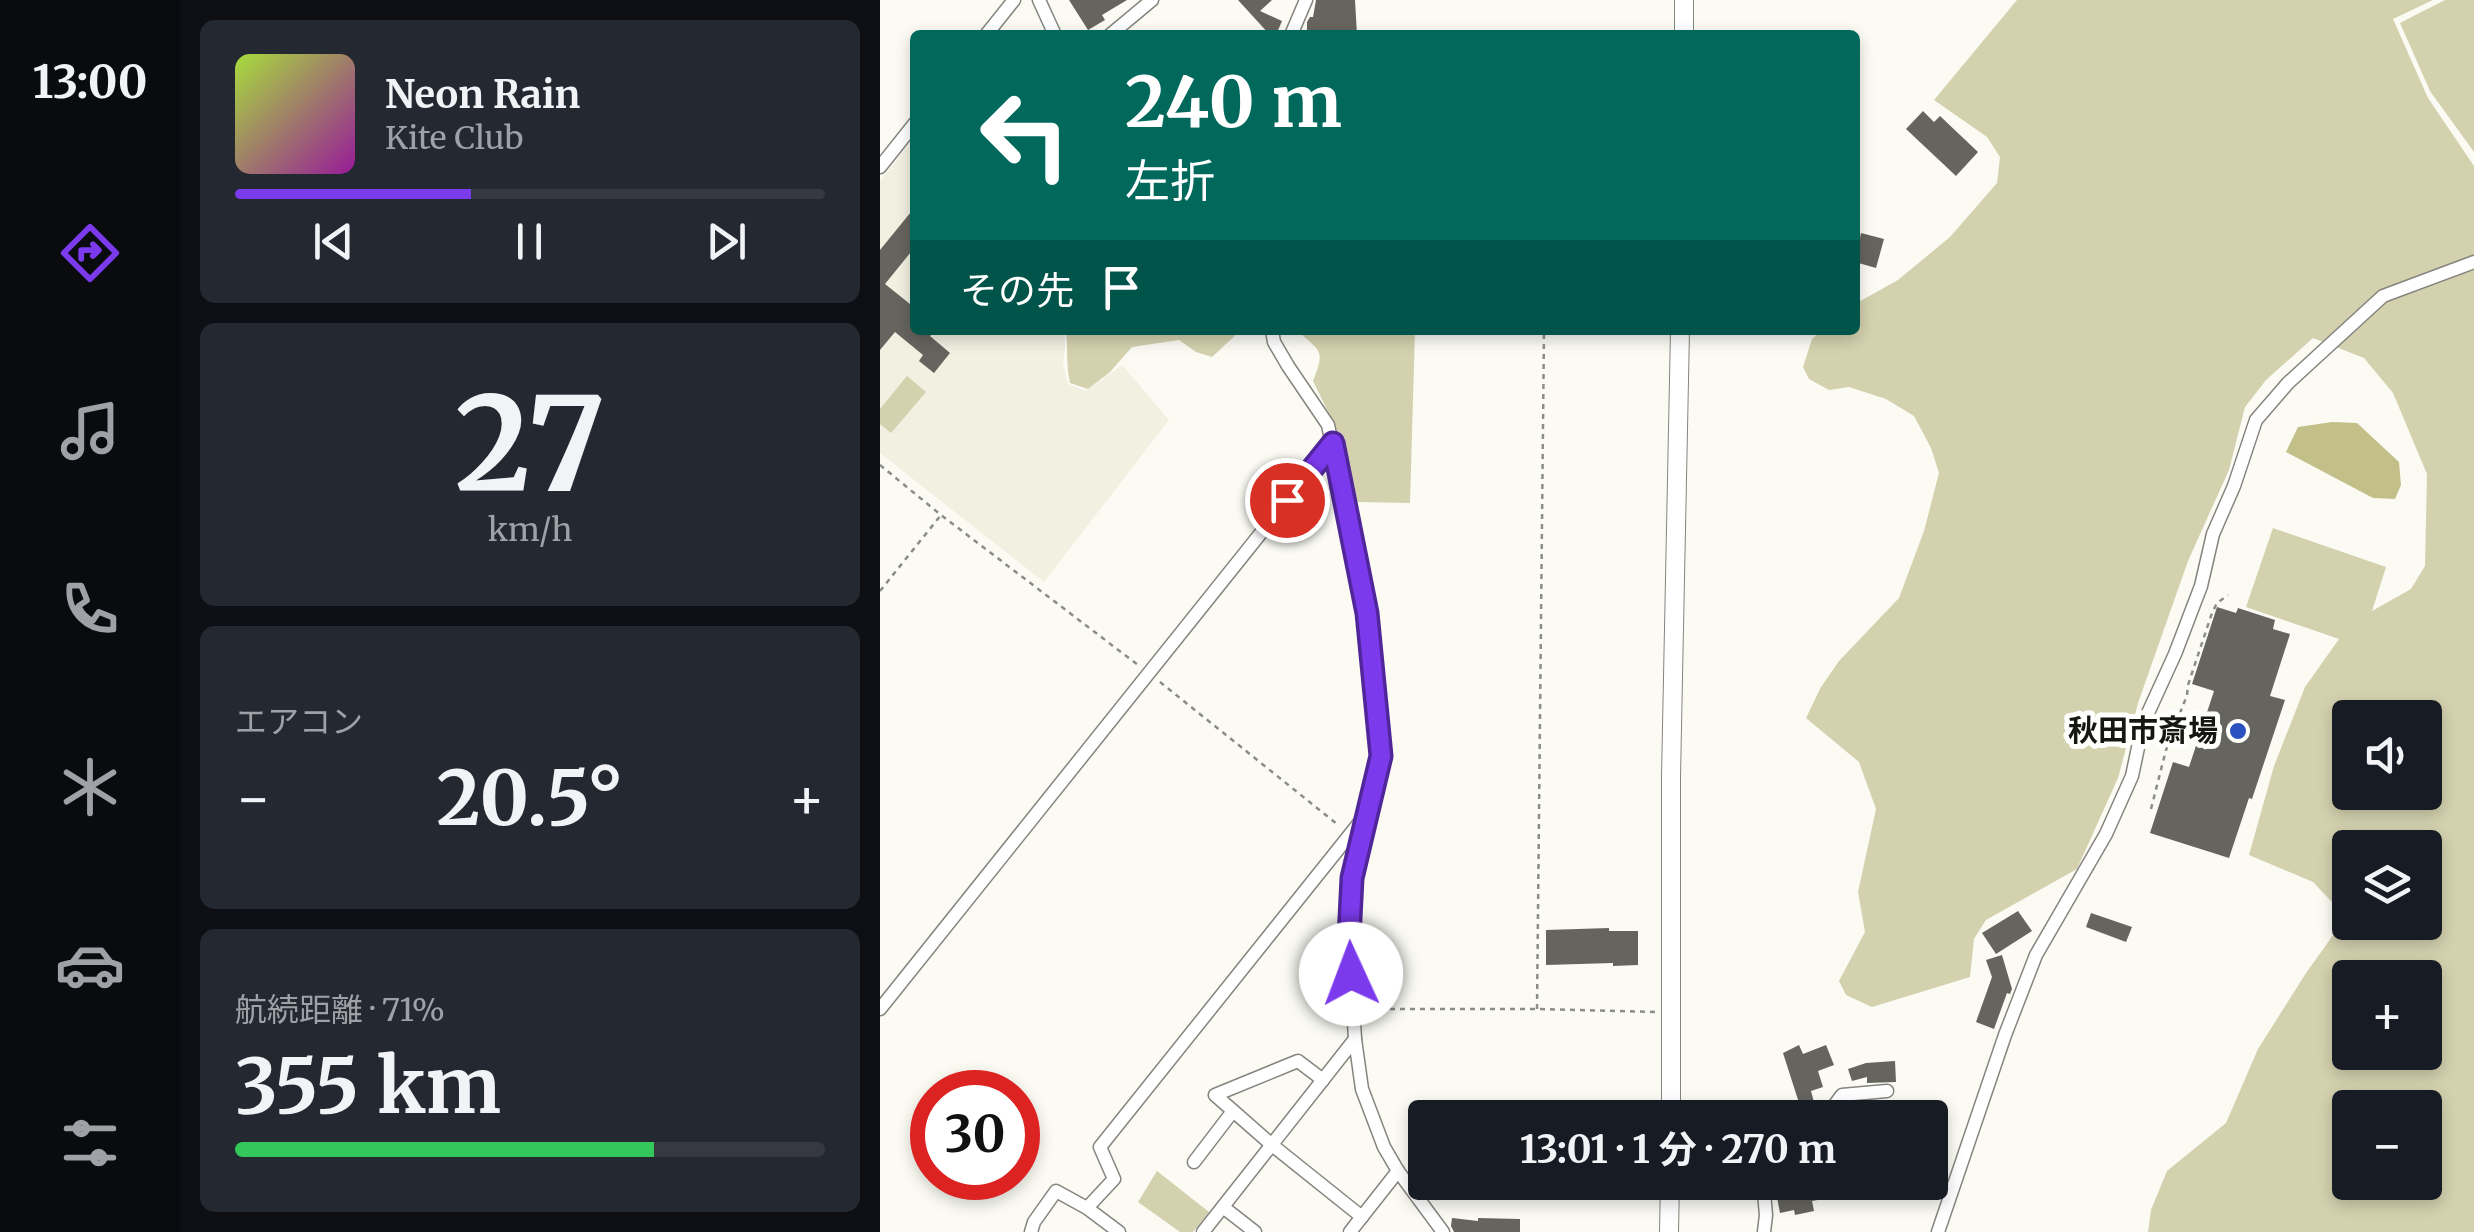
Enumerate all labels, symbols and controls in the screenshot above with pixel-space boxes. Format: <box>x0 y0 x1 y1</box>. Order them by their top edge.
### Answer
text: 13:00 <box>32 54 148 110</box>
text: 240 m <box>1125 58 1342 146</box>
icon: left <box>960 70 1090 200</box>
text: Neon Rain <box>385 71 580 118</box>
text: Kite Club <box>385 118 523 158</box>
text: 左折 <box>1125 153 1215 209</box>
icon: previous <box>306 214 361 269</box>
icon: pause <box>502 214 557 269</box>
icon: next <box>699 214 754 269</box>
icon: directions <box>55 218 125 288</box>
icon: arrive <box>1094 260 1149 315</box>
text: その先 <box>960 267 1074 314</box>
text: 27 <box>455 363 605 526</box>
icon: music <box>55 396 125 466</box>
pin <box>1245 458 1330 543</box>
icon: arrive <box>1260 473 1315 528</box>
text: km/h <box>488 510 572 550</box>
icon: phone <box>55 574 125 644</box>
map controls <box>2332 700 2442 1200</box>
button: sound <box>2332 700 2442 810</box>
text: エアコン <box>235 702 363 742</box>
place label: 秋田市斎場 <box>2068 711 2218 749</box>
marker: 秋田市斎場 <box>2227 720 2249 742</box>
text: 20.5° <box>436 751 624 845</box>
icon: climate <box>55 752 125 822</box>
text: − <box>235 764 272 833</box>
text: + <box>788 764 825 833</box>
button: layers <box>2332 830 2442 940</box>
position arrow <box>1299 922 1403 1026</box>
icon: car <box>55 930 125 1000</box>
button: + <box>2332 960 2442 1070</box>
text: 航続距離 · 71% <box>235 990 445 1030</box>
text: 355 km <box>235 1039 501 1133</box>
speed limit sign: 30 <box>910 1070 1040 1200</box>
button: − <box>2332 1090 2442 1200</box>
icon: filters <box>55 1108 125 1178</box>
text: 13:01 · 1 分 · 270 m <box>1520 1126 1836 1173</box>

